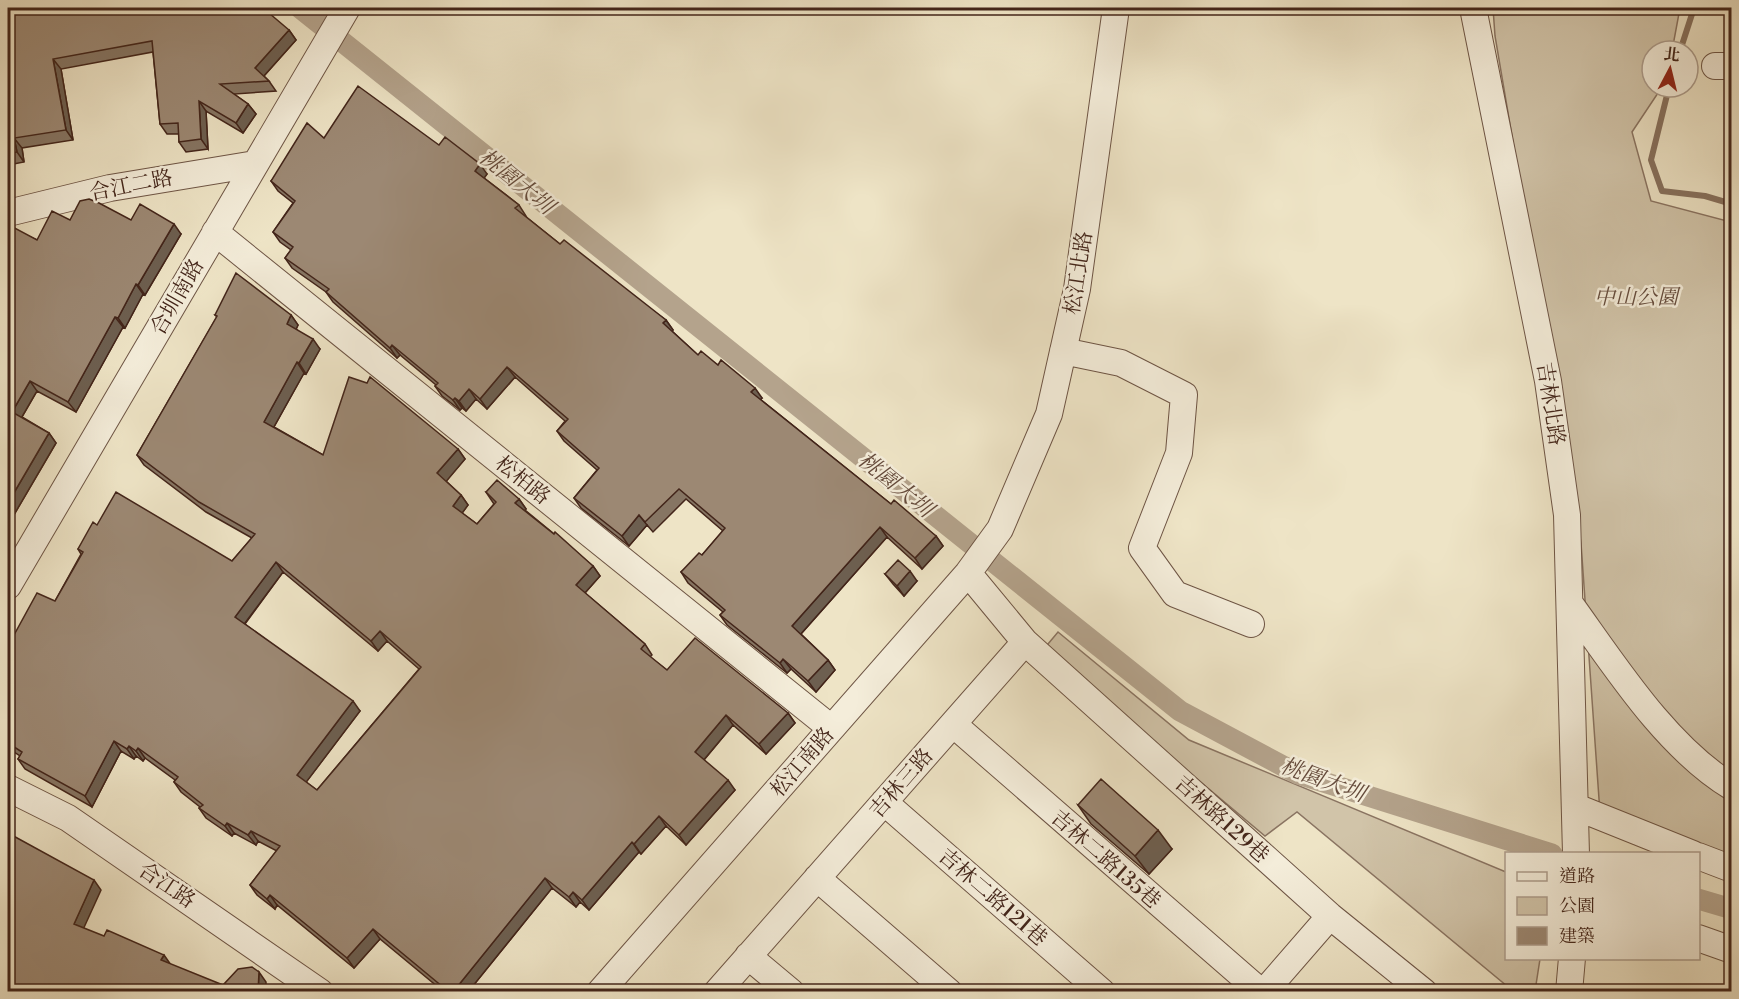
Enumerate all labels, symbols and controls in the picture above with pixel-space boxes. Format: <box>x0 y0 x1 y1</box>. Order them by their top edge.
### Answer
north arrow <box>1640 39 1700 99</box>
text: 北 <box>1663 44 1681 66</box>
water label: 桃園大圳 <box>473 144 562 223</box>
street label: 合江二路 <box>87 165 175 207</box>
street label: 松江北路 <box>1060 230 1098 317</box>
street label: 合圳南路 <box>146 255 210 340</box>
park label: 中山公園 <box>1594 285 1681 311</box>
street label: 吉林北路 <box>1531 361 1569 448</box>
water label: 桃園大圳 <box>852 447 941 526</box>
street label: 松柏路 <box>490 451 555 511</box>
street label: 松江南路 <box>765 722 840 803</box>
street label: 吉林三路 <box>864 743 939 824</box>
water label: 桃園大圳 <box>1277 753 1372 810</box>
street label: 吉林路129巷 <box>1169 771 1274 869</box>
street label: 吉林二路135巷 <box>1045 805 1166 915</box>
street label: 吉林二路121巷 <box>933 843 1052 952</box>
legend <box>1505 852 1700 960</box>
street label: 合江路 <box>133 857 200 914</box>
text: 道路 <box>1559 865 1595 888</box>
text: 公園 <box>1559 895 1595 918</box>
text: 建築 <box>1559 925 1595 948</box>

